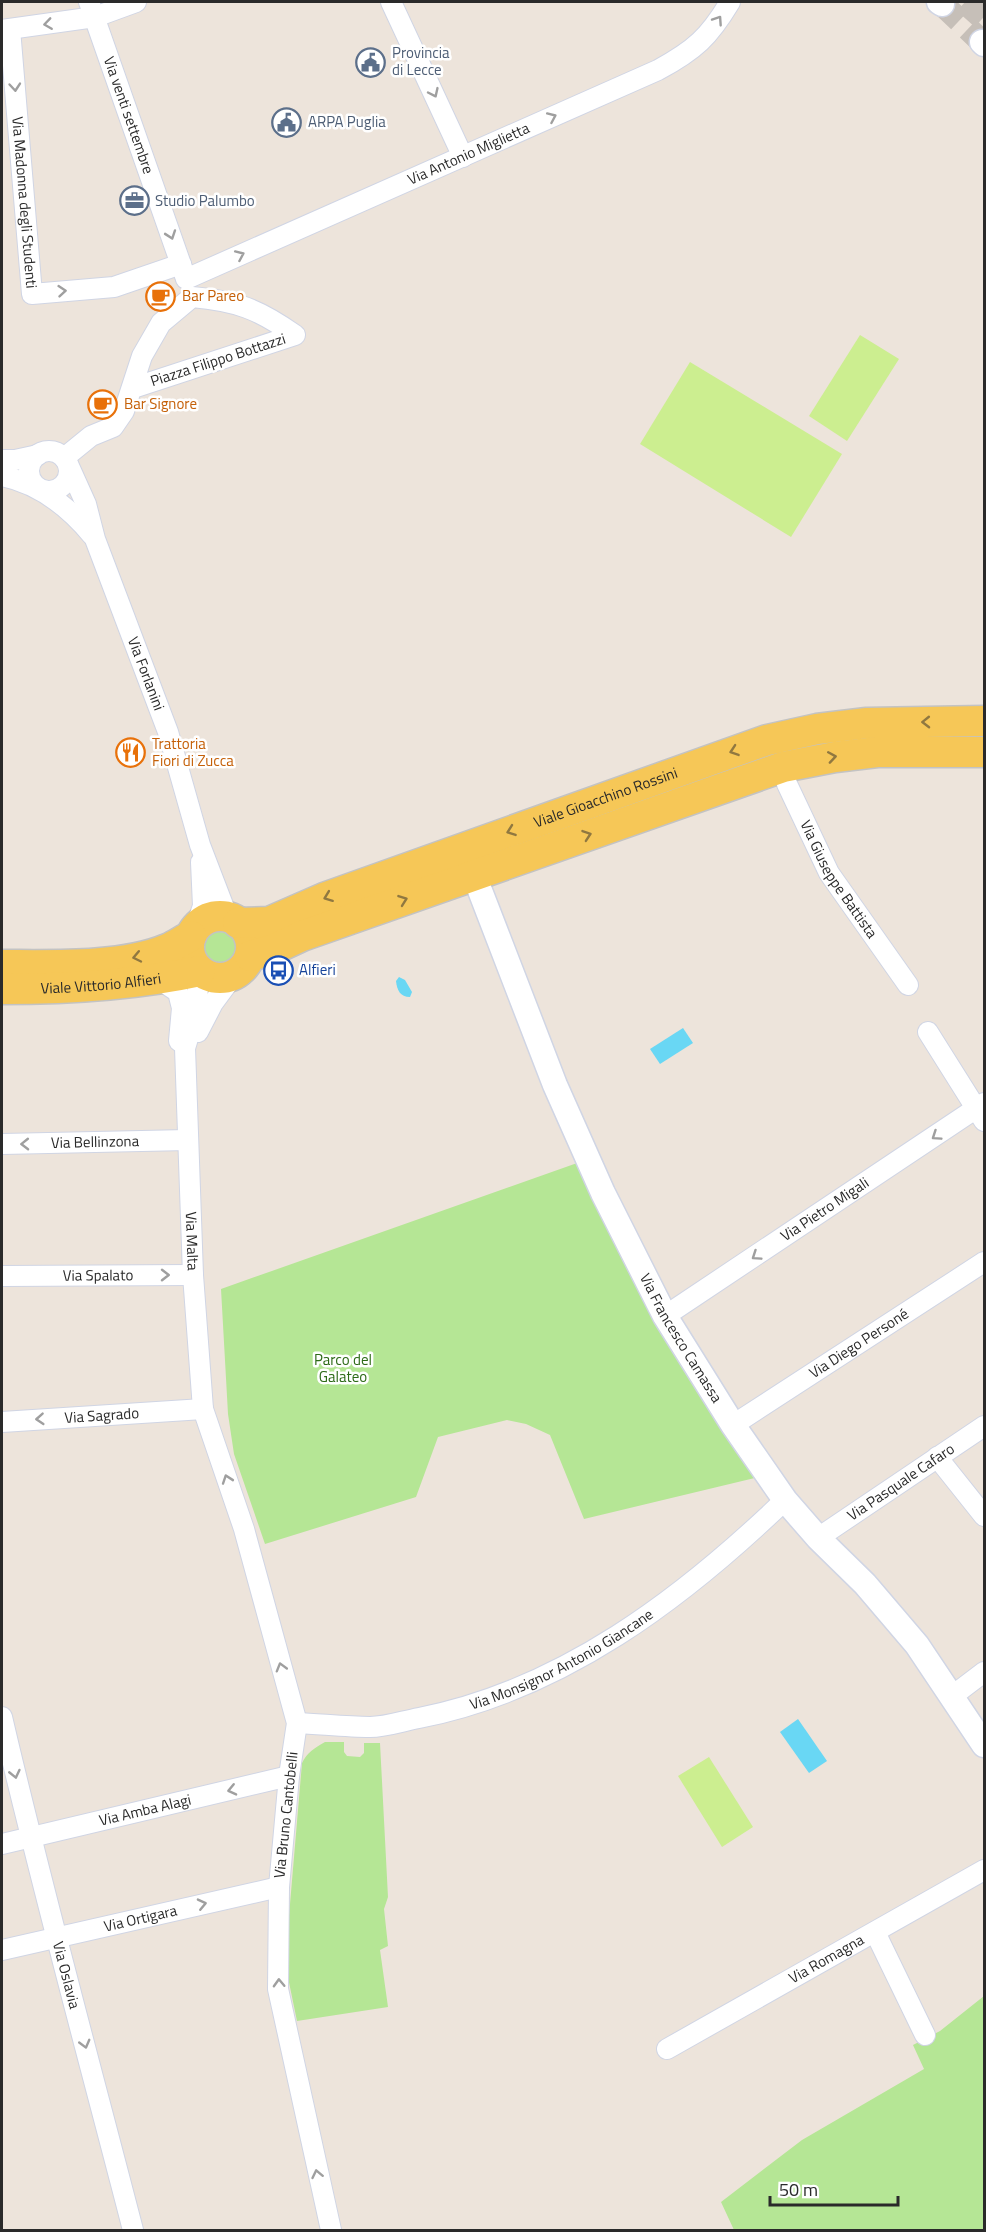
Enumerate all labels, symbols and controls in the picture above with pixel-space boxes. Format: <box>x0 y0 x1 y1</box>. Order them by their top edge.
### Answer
one-way arrow <box>711 16 722 27</box>
one-way arrow <box>44 17 53 29</box>
place label: Provincia di Lecce <box>392 41 450 81</box>
public building icon: Provincia di Lecce <box>355 46 387 78</box>
street label: Via venti settembre <box>98 53 160 177</box>
one-way arrow <box>8 83 21 92</box>
one-way arrow <box>426 86 438 97</box>
public building icon: ARPA Puglia <box>271 106 303 138</box>
place label: ARPA Puglia <box>308 110 386 133</box>
one-way arrow <box>546 112 557 124</box>
street label: Via Madonna degli Studenti <box>6 115 43 289</box>
street label: Via Antonio Miglietta <box>404 116 534 191</box>
office icon: Studio Palumbo <box>118 185 150 217</box>
place label: Studio Palumbo <box>155 189 255 212</box>
one-way arrow <box>164 229 176 240</box>
one-way arrow <box>233 250 244 262</box>
cafe icon: Bar Pareo <box>145 280 177 312</box>
place label: Bar Pareo <box>182 284 244 307</box>
one-way arrow <box>58 285 67 298</box>
street label: Piazza Filippo Bottazzi <box>147 327 289 392</box>
cafe icon: Bar Signore <box>87 388 119 420</box>
place label: Bar Signore <box>124 392 197 415</box>
street label: Via Forlanini <box>122 633 171 714</box>
one-way arrow <box>922 716 931 728</box>
place label: Trattoria Fiori di Zucca <box>152 732 234 772</box>
restaurant icon: Trattoria Fiori di Zucca <box>115 737 147 769</box>
one-way arrow <box>730 744 740 757</box>
one-way arrow <box>828 752 837 764</box>
street label: Viale Gioacchino Rossini <box>530 761 681 833</box>
street label: Via Giuseppe Battista <box>795 816 884 943</box>
one-way arrow <box>507 824 517 837</box>
one-way arrow <box>581 830 592 843</box>
one-way arrow <box>323 890 334 902</box>
one-way arrow <box>397 895 408 908</box>
one-way arrow <box>132 950 142 963</box>
bus stop icon: Alfieri <box>262 954 294 986</box>
place label: Alfieri <box>299 958 336 981</box>
street label: Viale Vittorio Alfieri <box>40 966 163 1000</box>
street label: Via Bellinzona <box>51 1129 140 1154</box>
one-way arrow <box>932 1129 943 1140</box>
one-way arrow <box>20 1137 29 1150</box>
street label: Via Pietro Migali <box>776 1171 873 1247</box>
street label: Via Malta <box>180 1211 205 1272</box>
one-way arrow <box>752 1248 762 1260</box>
street label: Via Spalato <box>63 1263 133 1287</box>
one-way arrow <box>160 1269 169 1281</box>
street label: Via Francesco Camassa <box>634 1269 729 1408</box>
street label: Via Diego Personé <box>804 1302 913 1384</box>
park label: Parco del Galateo <box>314 1348 372 1388</box>
street label: Via Sagrado <box>64 1401 140 1429</box>
one-way arrow <box>35 1413 44 1426</box>
street label: Via Pasquale Cafaro <box>842 1437 959 1526</box>
one-way arrow <box>221 1474 234 1485</box>
street label: Via Monsignor Antonio Giancane <box>466 1603 658 1716</box>
one-way arrow <box>276 1662 288 1672</box>
street label: Via Bruno Cantobelli <box>267 1751 304 1879</box>
one-way arrow <box>8 1769 21 1779</box>
one-way arrow <box>227 1782 237 1795</box>
street label: Via Amba Alagi <box>97 1788 193 1832</box>
street label: Via Ortigara <box>101 1898 180 1937</box>
one-way arrow <box>197 1899 207 1912</box>
street label: Via Romagna <box>784 1928 868 1989</box>
street label: Via Oslavia <box>47 1939 87 2012</box>
one-way arrow <box>272 1978 285 1987</box>
one-way arrow <box>78 2039 91 2049</box>
one-way arrow <box>311 2169 324 2179</box>
scale bar <box>770 2169 898 2207</box>
text: 50 m <box>779 2176 818 2203</box>

